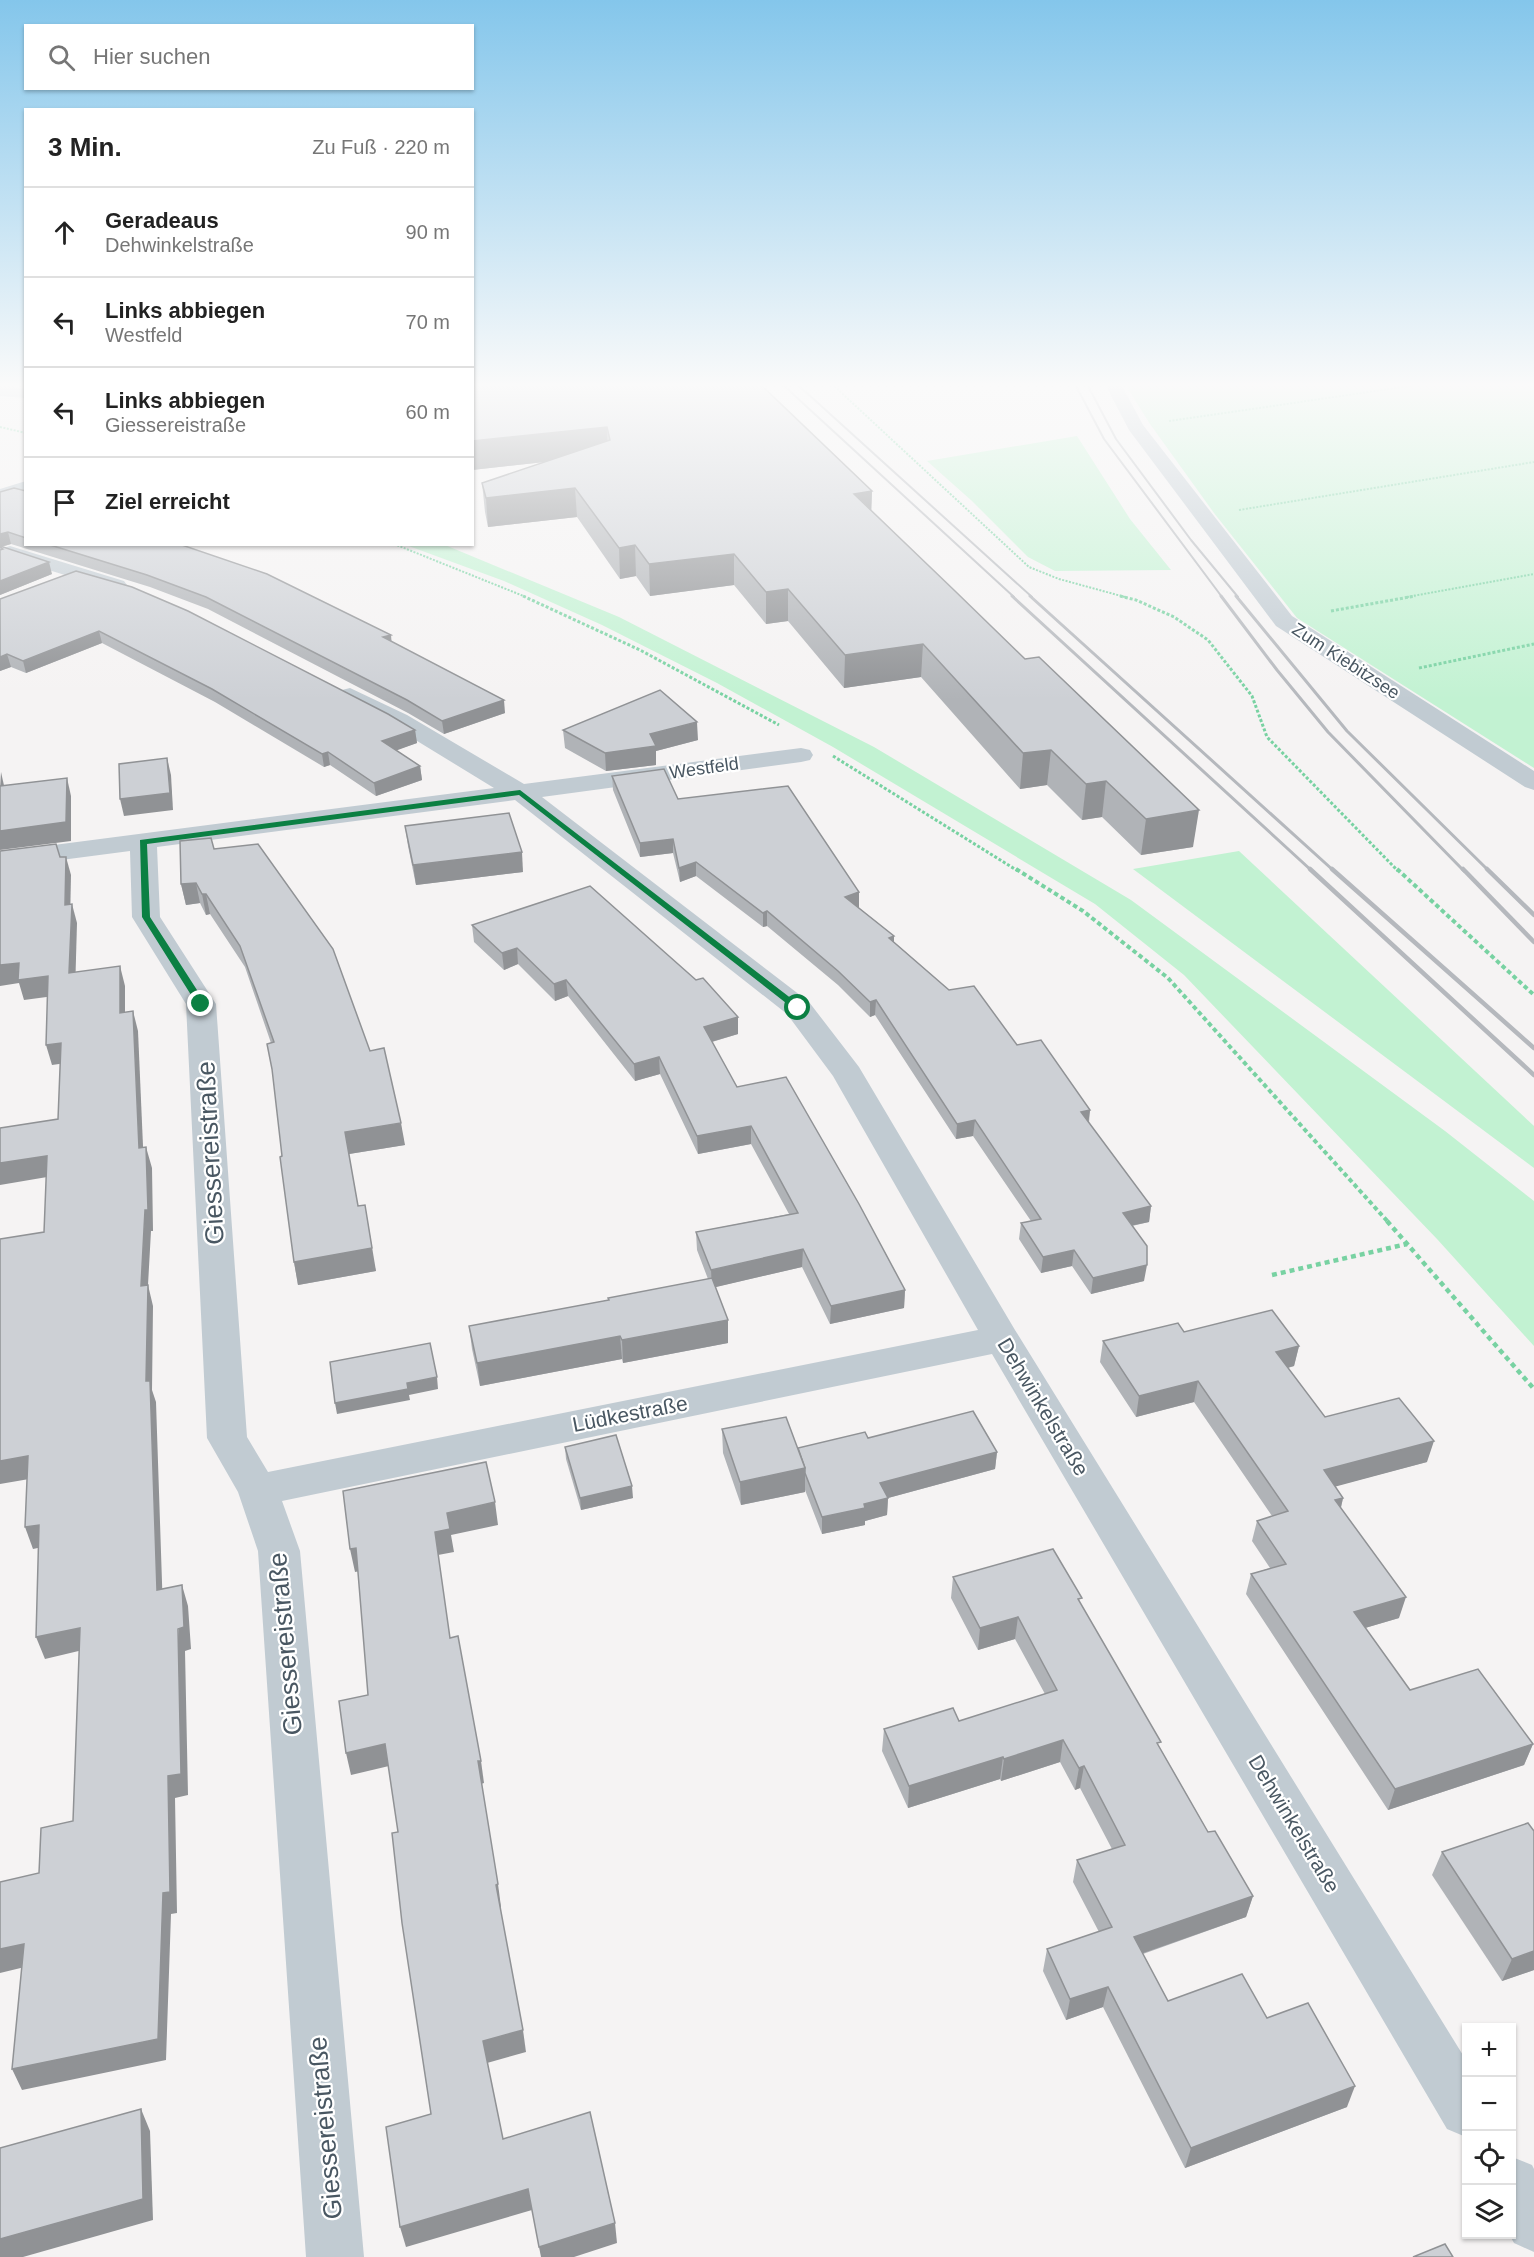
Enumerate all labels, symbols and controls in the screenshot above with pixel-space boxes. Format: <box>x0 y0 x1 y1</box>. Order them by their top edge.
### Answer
search box <box>24 24 474 90</box>
icon: search <box>45 41 78 74</box>
text: Hier suchen <box>93 44 210 69</box>
text: 3 Min. <box>48 132 122 162</box>
text: Zu Fuß · 220 m <box>312 136 450 158</box>
text: Geradeaus <box>105 208 219 233</box>
icon: ahead <box>48 216 81 249</box>
text: 90 m <box>406 221 450 243</box>
text: Dehwinkelstraße <box>105 234 254 256</box>
text: Links abbiegen <box>105 298 265 323</box>
icon: left <box>48 306 81 339</box>
text: 70 m <box>406 311 450 333</box>
text: Westfeld <box>105 324 182 346</box>
text: Links abbiegen <box>105 388 265 413</box>
icon: left <box>48 396 81 429</box>
text: 60 m <box>406 401 450 423</box>
text: Giessereistraße <box>105 414 246 436</box>
icon: arrive <box>48 486 81 519</box>
text: Ziel erreicht <box>105 489 230 514</box>
street label: Zum Kiebitzsee <box>1289 619 1403 703</box>
street label: Westfeld <box>668 753 740 783</box>
route end <box>187 990 213 1016</box>
route start <box>784 994 810 1020</box>
street label: Giessereistraße <box>190 1061 230 1245</box>
street label: Dehwinkelstraße <box>993 1334 1094 1480</box>
street label: Lüdkestraße <box>570 1391 689 1436</box>
street label: Giessereistraße <box>262 1551 308 1737</box>
street label: Dehwinkelstraße <box>1244 1751 1345 1897</box>
map controls <box>1462 2023 1516 2239</box>
button: + <box>1462 2023 1516 2077</box>
street label: Giessereistraße <box>302 2035 348 2221</box>
button: − <box>1462 2077 1516 2131</box>
button: locate <box>1462 2131 1516 2185</box>
button: layers <box>1462 2185 1516 2239</box>

